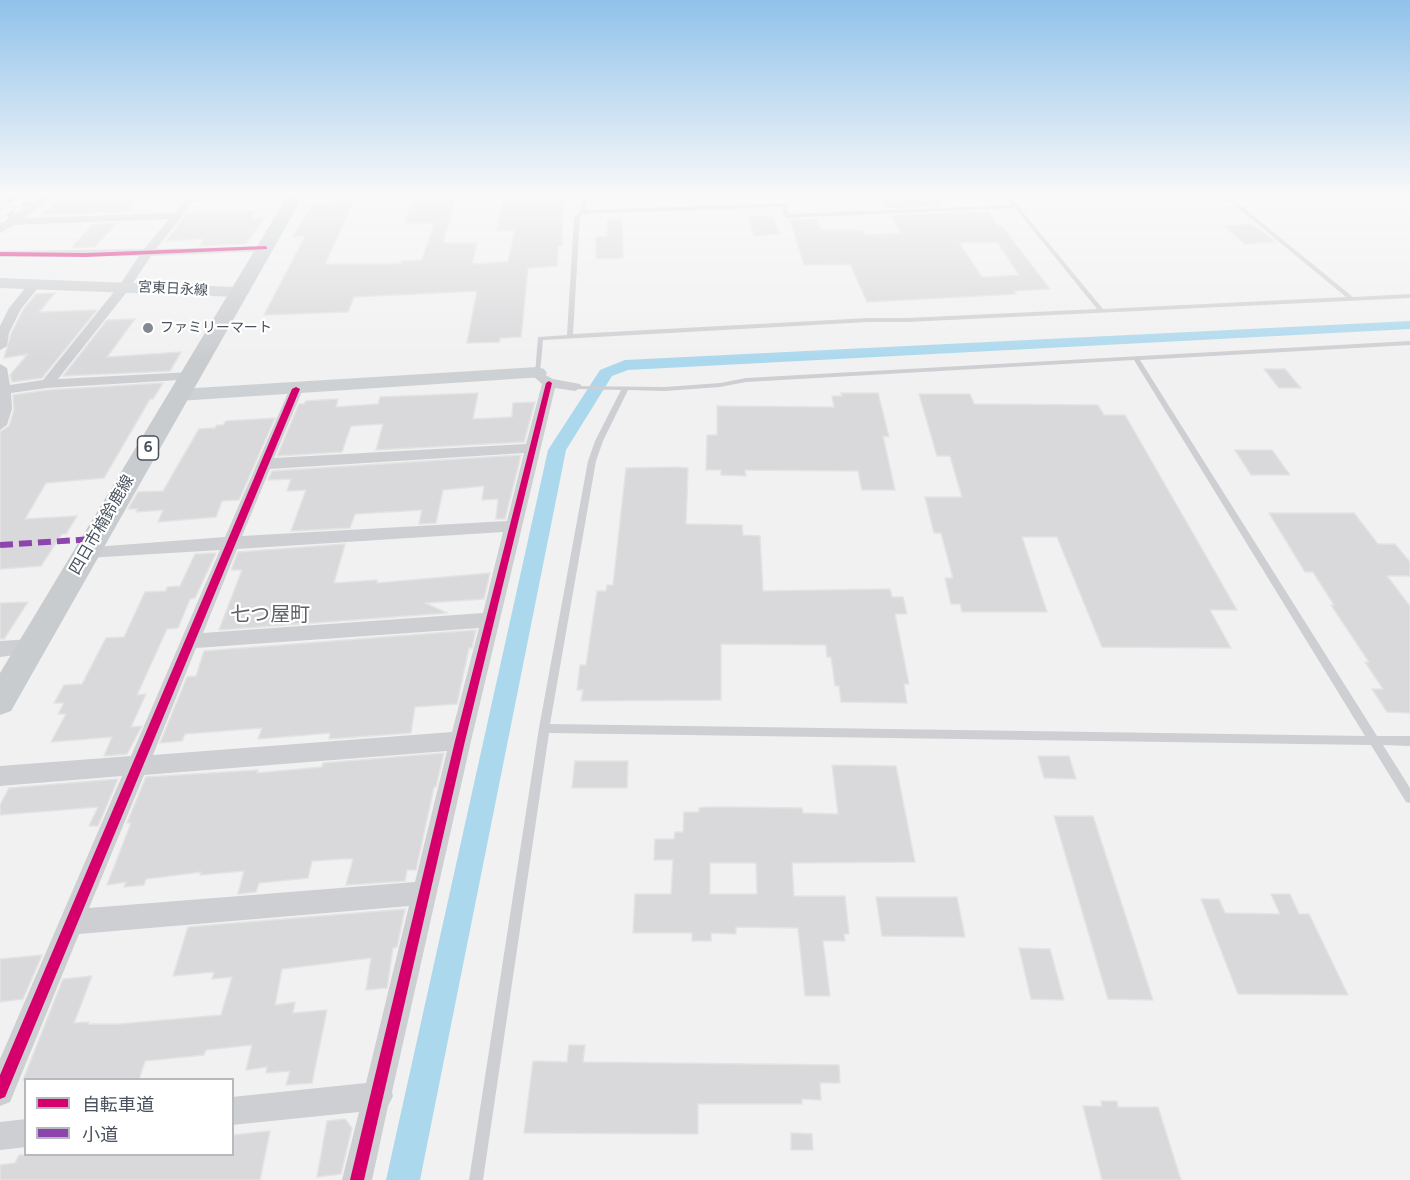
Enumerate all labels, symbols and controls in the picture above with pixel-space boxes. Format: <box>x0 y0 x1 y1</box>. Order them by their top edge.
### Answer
street label: 宮東日永線 <box>138 279 208 299</box>
place label: ファミリーマート <box>160 320 272 336</box>
marker: ファミリーマート <box>141 321 155 335</box>
road number: 6 <box>138 436 158 460</box>
street label: 四日市楠鈴鹿線 <box>66 472 138 578</box>
district label: 七つ屋町 <box>230 603 310 627</box>
legend <box>24 1078 234 1156</box>
text: 自転車道 <box>82 1094 154 1116</box>
text: 小道 <box>82 1124 118 1146</box>

